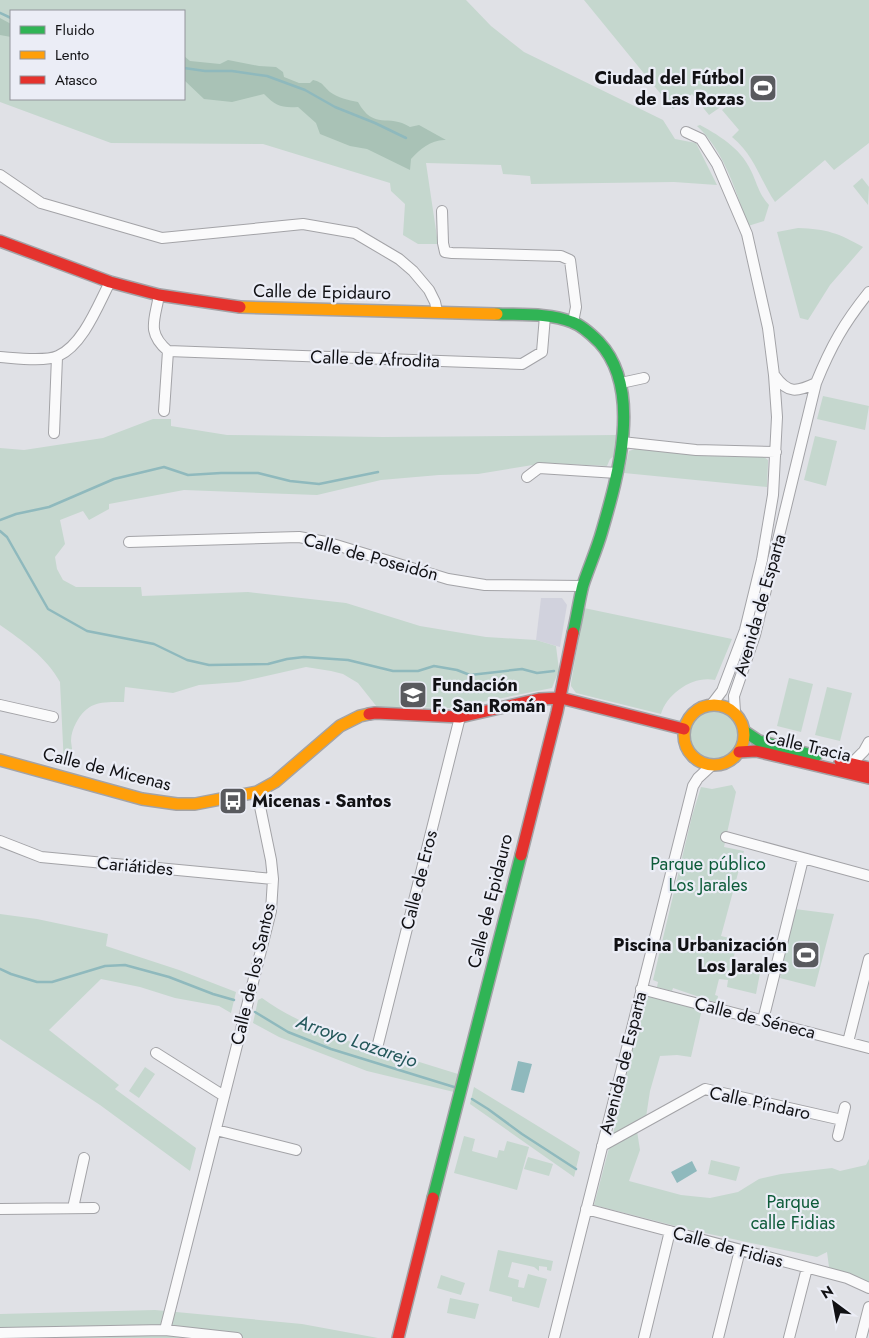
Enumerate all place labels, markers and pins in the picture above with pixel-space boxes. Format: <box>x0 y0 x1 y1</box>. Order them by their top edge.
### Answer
place label: Ciudad del Fútbol de Las Rozas <box>594 65 744 112</box>
sports icon: Ciudad del Fútbol de Las Rozas <box>748 73 778 103</box>
place label: Fundación F. San Román <box>432 672 546 719</box>
school or university icon: Fundación F. San Román <box>398 680 428 710</box>
bus stop icon: Micenas - Santos <box>218 786 248 816</box>
place label: Micenas - Santos <box>252 788 391 814</box>
place label: Piscina Urbanización Los Jarales <box>613 932 787 979</box>
sports icon: Piscina Urbanización Los Jarales <box>791 940 821 970</box>

